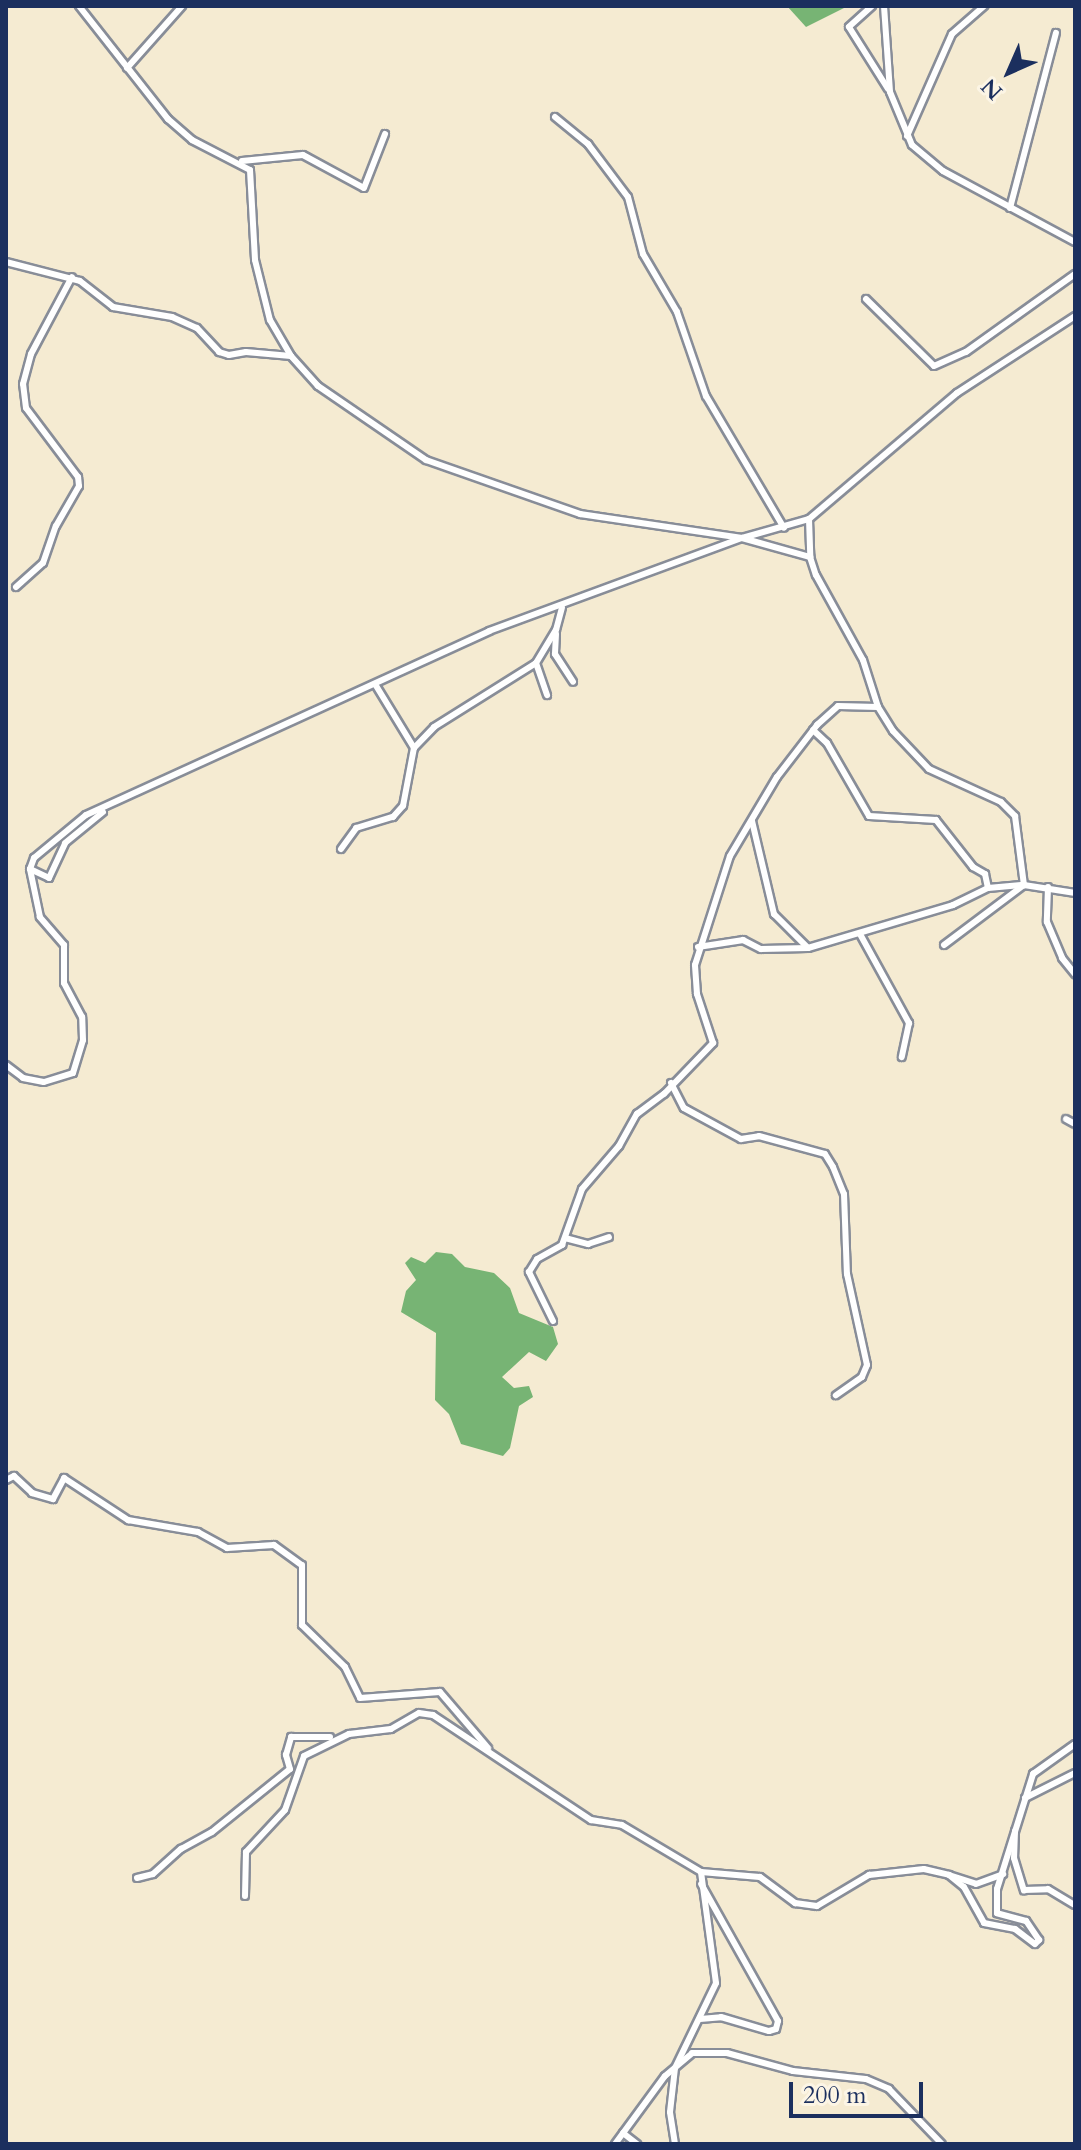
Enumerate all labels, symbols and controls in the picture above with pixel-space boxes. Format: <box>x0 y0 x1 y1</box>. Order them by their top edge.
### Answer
north arrow <box>969 32 1049 112</box>
text: N <box>975 72 1009 106</box>
scale bar <box>793 2066 927 2116</box>
text: 200 m <box>803 2079 867 2112</box>

